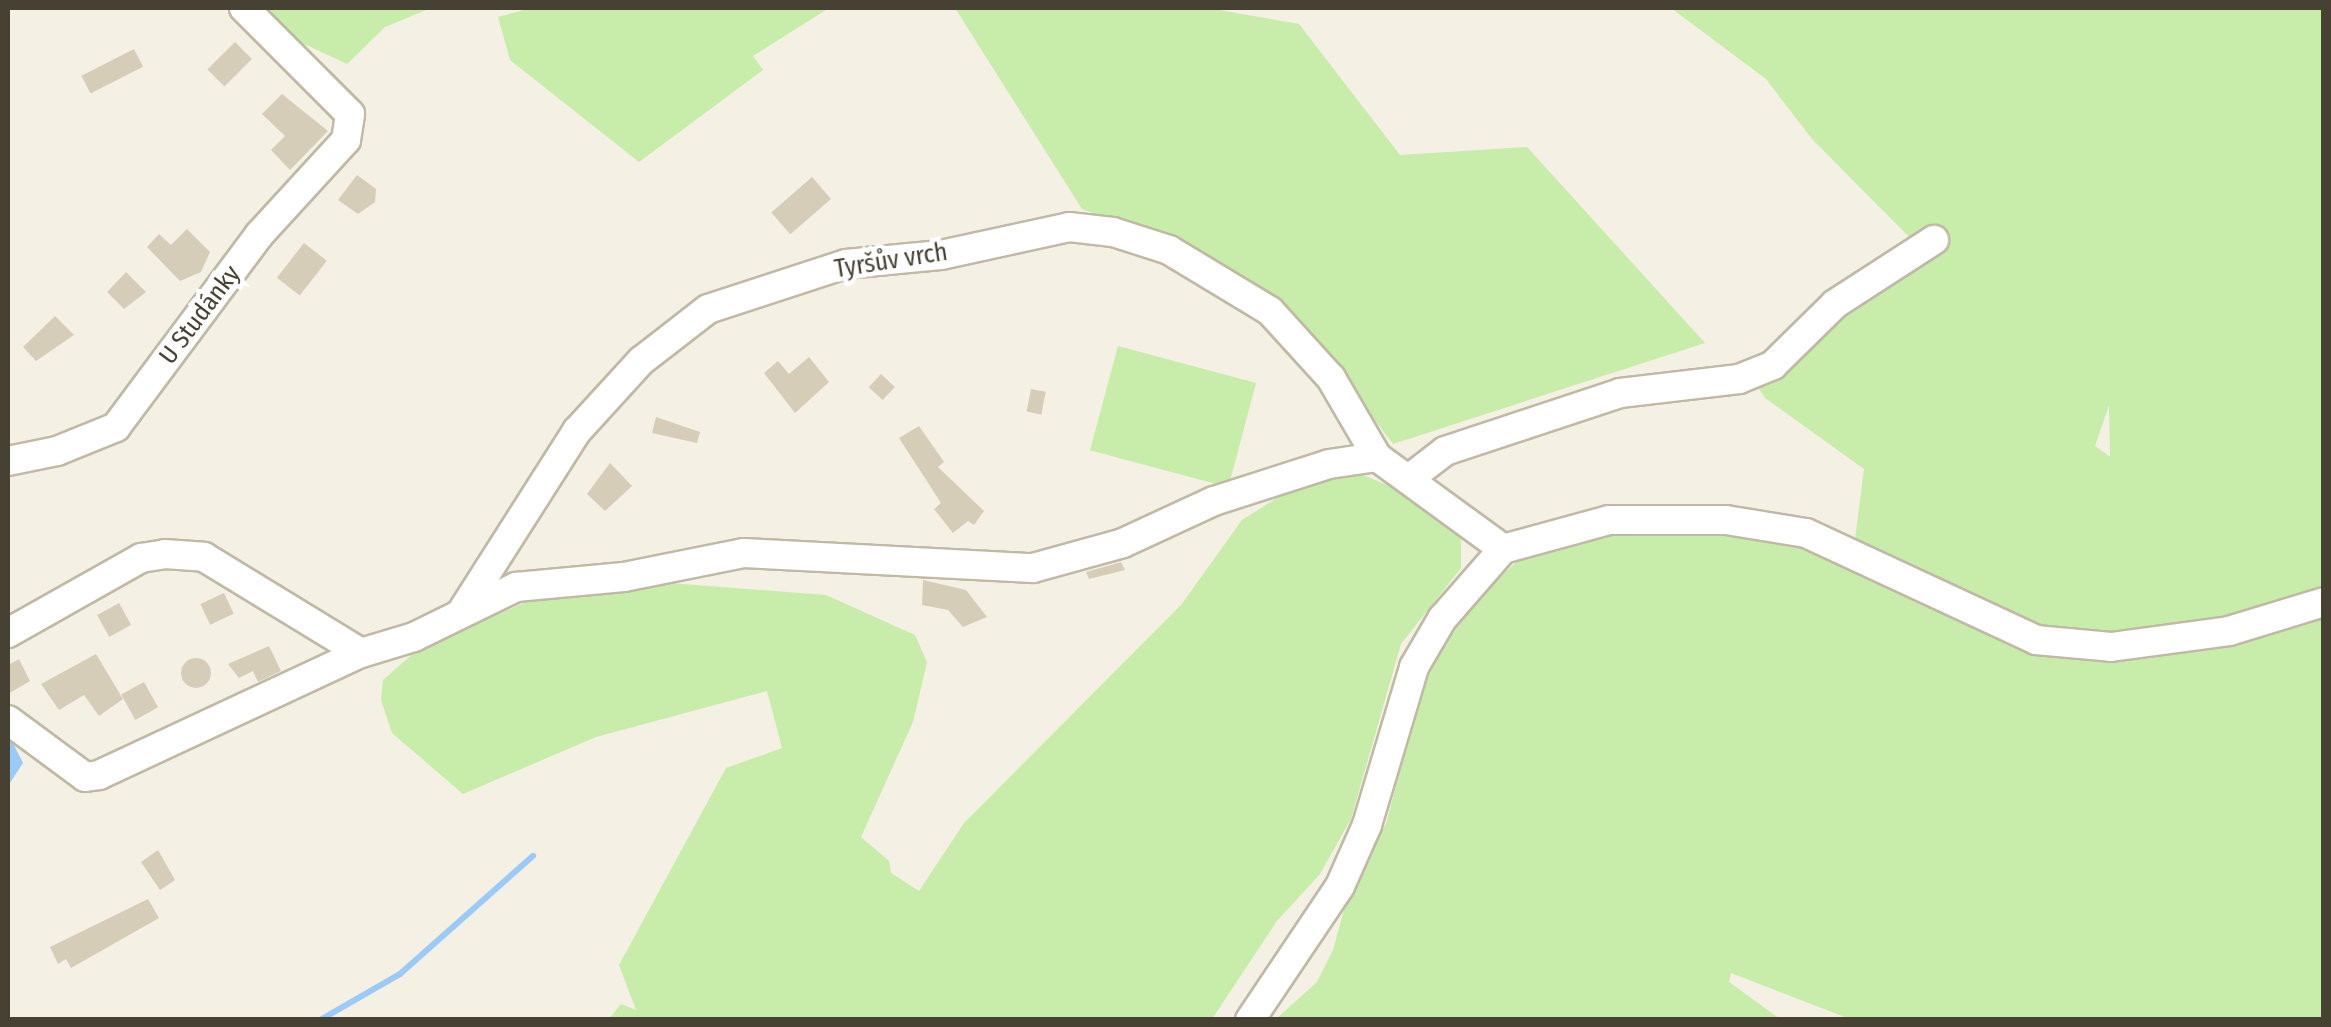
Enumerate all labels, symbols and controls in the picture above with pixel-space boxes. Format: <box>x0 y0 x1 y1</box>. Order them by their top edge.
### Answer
street label: Tyršův vrch <box>832 237 950 285</box>
street label: U Studánky <box>153 260 247 370</box>

